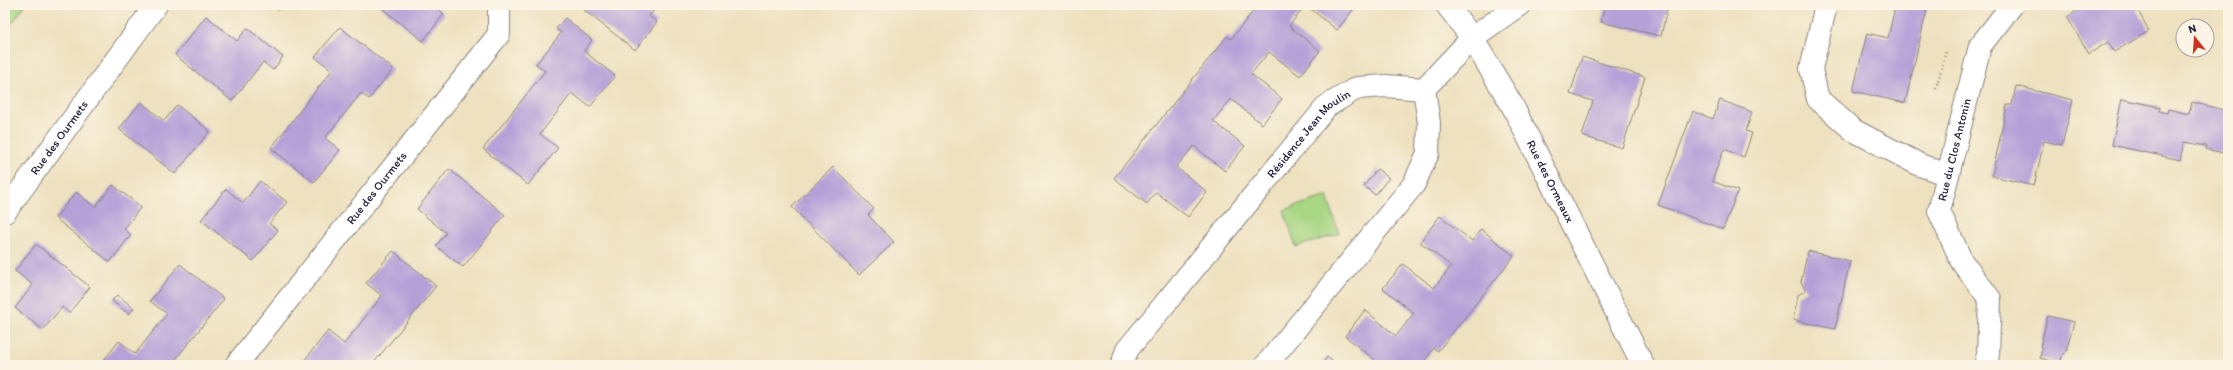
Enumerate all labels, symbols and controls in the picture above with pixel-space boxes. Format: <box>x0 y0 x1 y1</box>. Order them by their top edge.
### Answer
north arrow <box>2175 18 2215 58</box>
text: N <box>2187 22 2198 36</box>
street label: Résidence Jean Moulin <box>1264 86 1353 181</box>
street label: Rue du Clos Antonin <box>1935 97 1974 203</box>
street label: Rue des Ourmets <box>27 98 91 178</box>
street label: Rue des Ormeaux <box>1524 138 1577 225</box>
street label: Rue des Ourmets <box>344 149 410 227</box>

